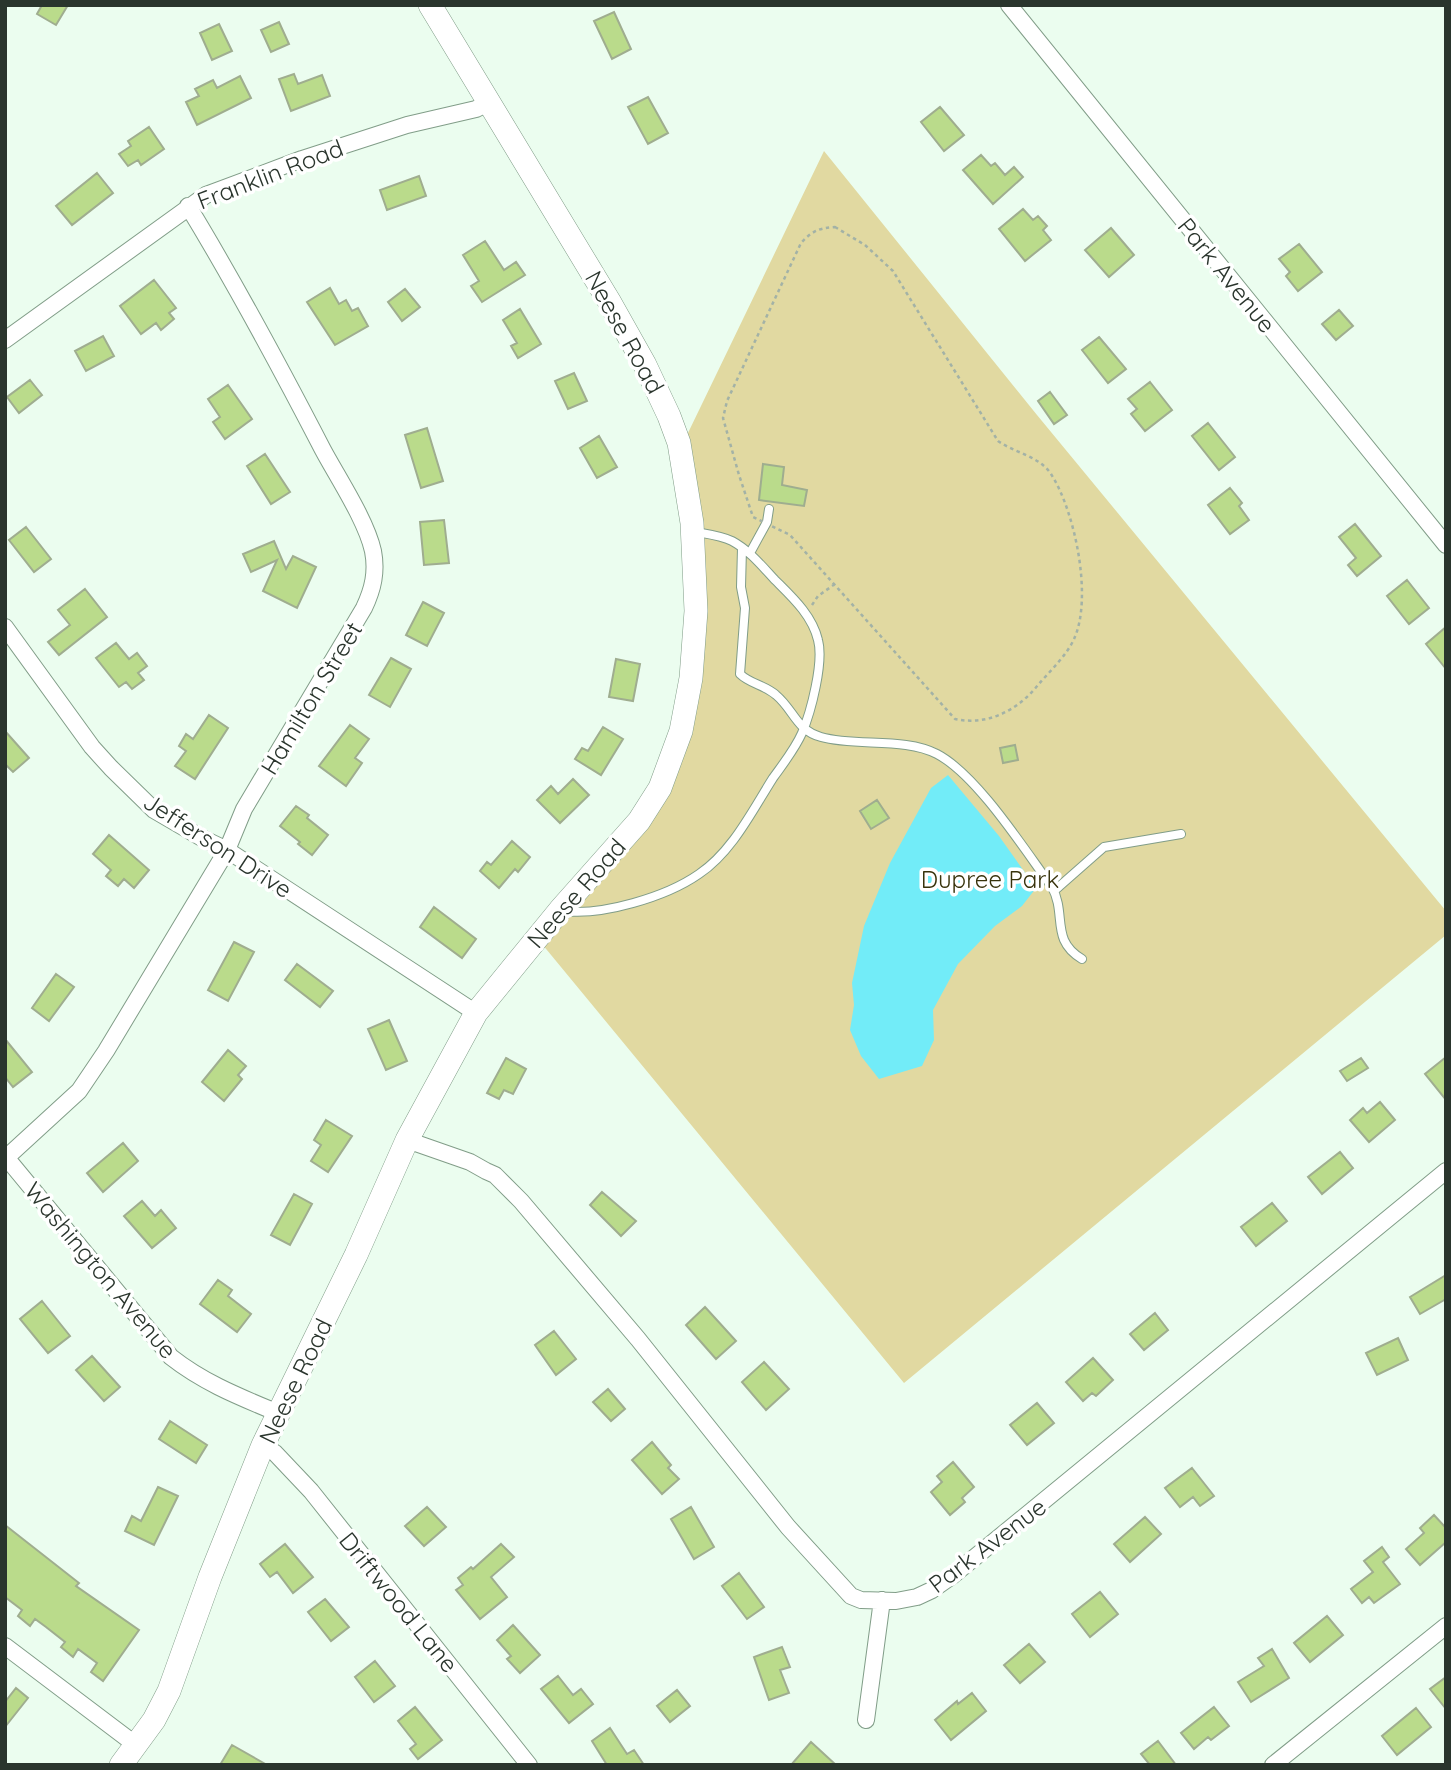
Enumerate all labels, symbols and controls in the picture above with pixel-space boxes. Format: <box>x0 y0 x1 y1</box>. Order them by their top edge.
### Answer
street label: Franklin Road <box>193 132 347 216</box>
street label: Park Avenue <box>1171 211 1283 339</box>
street label: Neese Road <box>579 265 671 399</box>
street label: Hamilton Street <box>254 616 368 780</box>
street label: Jefferson Drive <box>138 786 298 904</box>
street label: Neese Road <box>520 832 632 954</box>
park label: Dupree Park <box>921 864 1059 894</box>
street label: Washington Avenue <box>18 1176 184 1364</box>
street label: Neese Road <box>252 1314 338 1448</box>
street label: Park Avenue <box>922 1491 1052 1599</box>
street label: Driftwood Lane <box>333 1526 465 1678</box>

